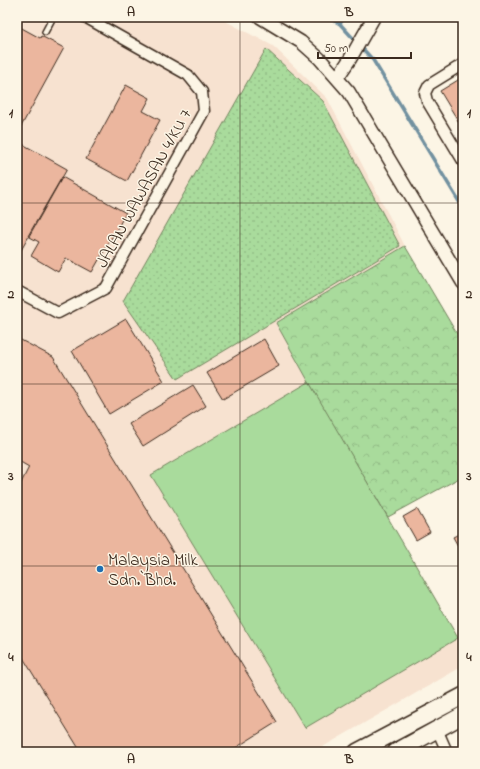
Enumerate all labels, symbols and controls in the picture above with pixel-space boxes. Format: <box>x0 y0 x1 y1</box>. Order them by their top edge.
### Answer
text: A <box>127 3 135 22</box>
text: B <box>344 3 354 22</box>
scale bar <box>318 34 411 60</box>
text: 50 m <box>324 40 348 58</box>
text: 1 <box>9 104 14 123</box>
text: 1 <box>467 104 472 123</box>
street label: JALAN WAWASAN 4/KU 7 <box>90 105 198 273</box>
text: 2 <box>7 285 15 304</box>
text: 2 <box>465 285 473 304</box>
text: 3 <box>7 467 14 486</box>
text: 3 <box>465 467 472 486</box>
place label: Malaysia Milk Sdn. Bhd. <box>108 548 198 593</box>
marker: Malaysia Milk Sdn. Bhd. <box>95 564 105 574</box>
text: 4 <box>7 648 14 667</box>
text: 4 <box>465 648 472 667</box>
text: A <box>127 750 135 769</box>
text: B <box>344 750 354 769</box>

